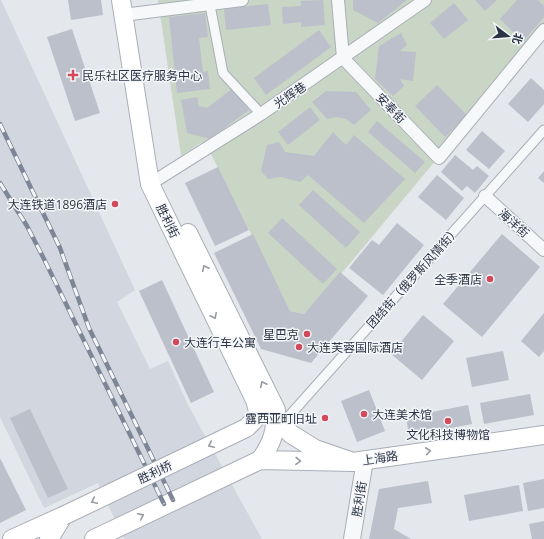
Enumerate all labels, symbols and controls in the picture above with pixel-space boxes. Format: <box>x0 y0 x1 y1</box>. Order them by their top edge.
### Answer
north arrow <box>488 16 528 56</box>
text: 北 <box>509 32 527 46</box>
place label: 民乐社区医疗服务中心 <box>82 67 202 84</box>
marker: 民乐社区医疗服务中心 <box>67 69 79 81</box>
street label: 光辉巷 <box>270 78 310 112</box>
street label: 安奉街 <box>372 89 410 127</box>
place label: 大连铁道1896酒店 <box>8 196 107 213</box>
marker: 大连铁道1896酒店 <box>110 199 120 209</box>
street label: 胜利街 <box>152 201 184 241</box>
street label: 海洋街 <box>495 205 533 241</box>
street label: 团结街（俄罗斯风情街） <box>363 222 463 332</box>
one-way arrow <box>202 264 210 272</box>
place label: 全季酒店 <box>434 271 482 288</box>
marker: 全季酒店 <box>485 274 495 284</box>
one-way arrow <box>209 312 217 319</box>
place label: 星巴克 <box>263 326 299 343</box>
marker: 星巴克 <box>302 329 312 339</box>
place label: 大连行车公寓 <box>184 334 256 351</box>
marker: 大连行车公寓 <box>171 337 181 347</box>
place label: 大连芙蓉国际酒店 <box>307 339 403 356</box>
marker: 大连芙蓉国际酒店 <box>294 342 304 352</box>
one-way arrow <box>260 381 268 388</box>
place label: 大连美术馆 <box>372 406 432 423</box>
marker: 大连美术馆 <box>359 409 369 419</box>
place label: 露西亚町旧址 <box>245 410 317 427</box>
marker: 露西亚町旧址 <box>320 413 330 423</box>
marker: 文化科技博物馆 <box>443 416 453 426</box>
place label: 文化科技博物馆 <box>406 426 490 443</box>
one-way arrow <box>208 440 216 448</box>
street label: 上海路 <box>361 447 399 469</box>
one-way arrow <box>425 447 431 456</box>
street label: 胜利桥 <box>135 457 175 487</box>
one-way arrow <box>295 457 301 465</box>
street label: 胜利街 <box>348 480 370 518</box>
one-way arrow <box>91 496 98 504</box>
one-way arrow <box>137 513 145 521</box>

